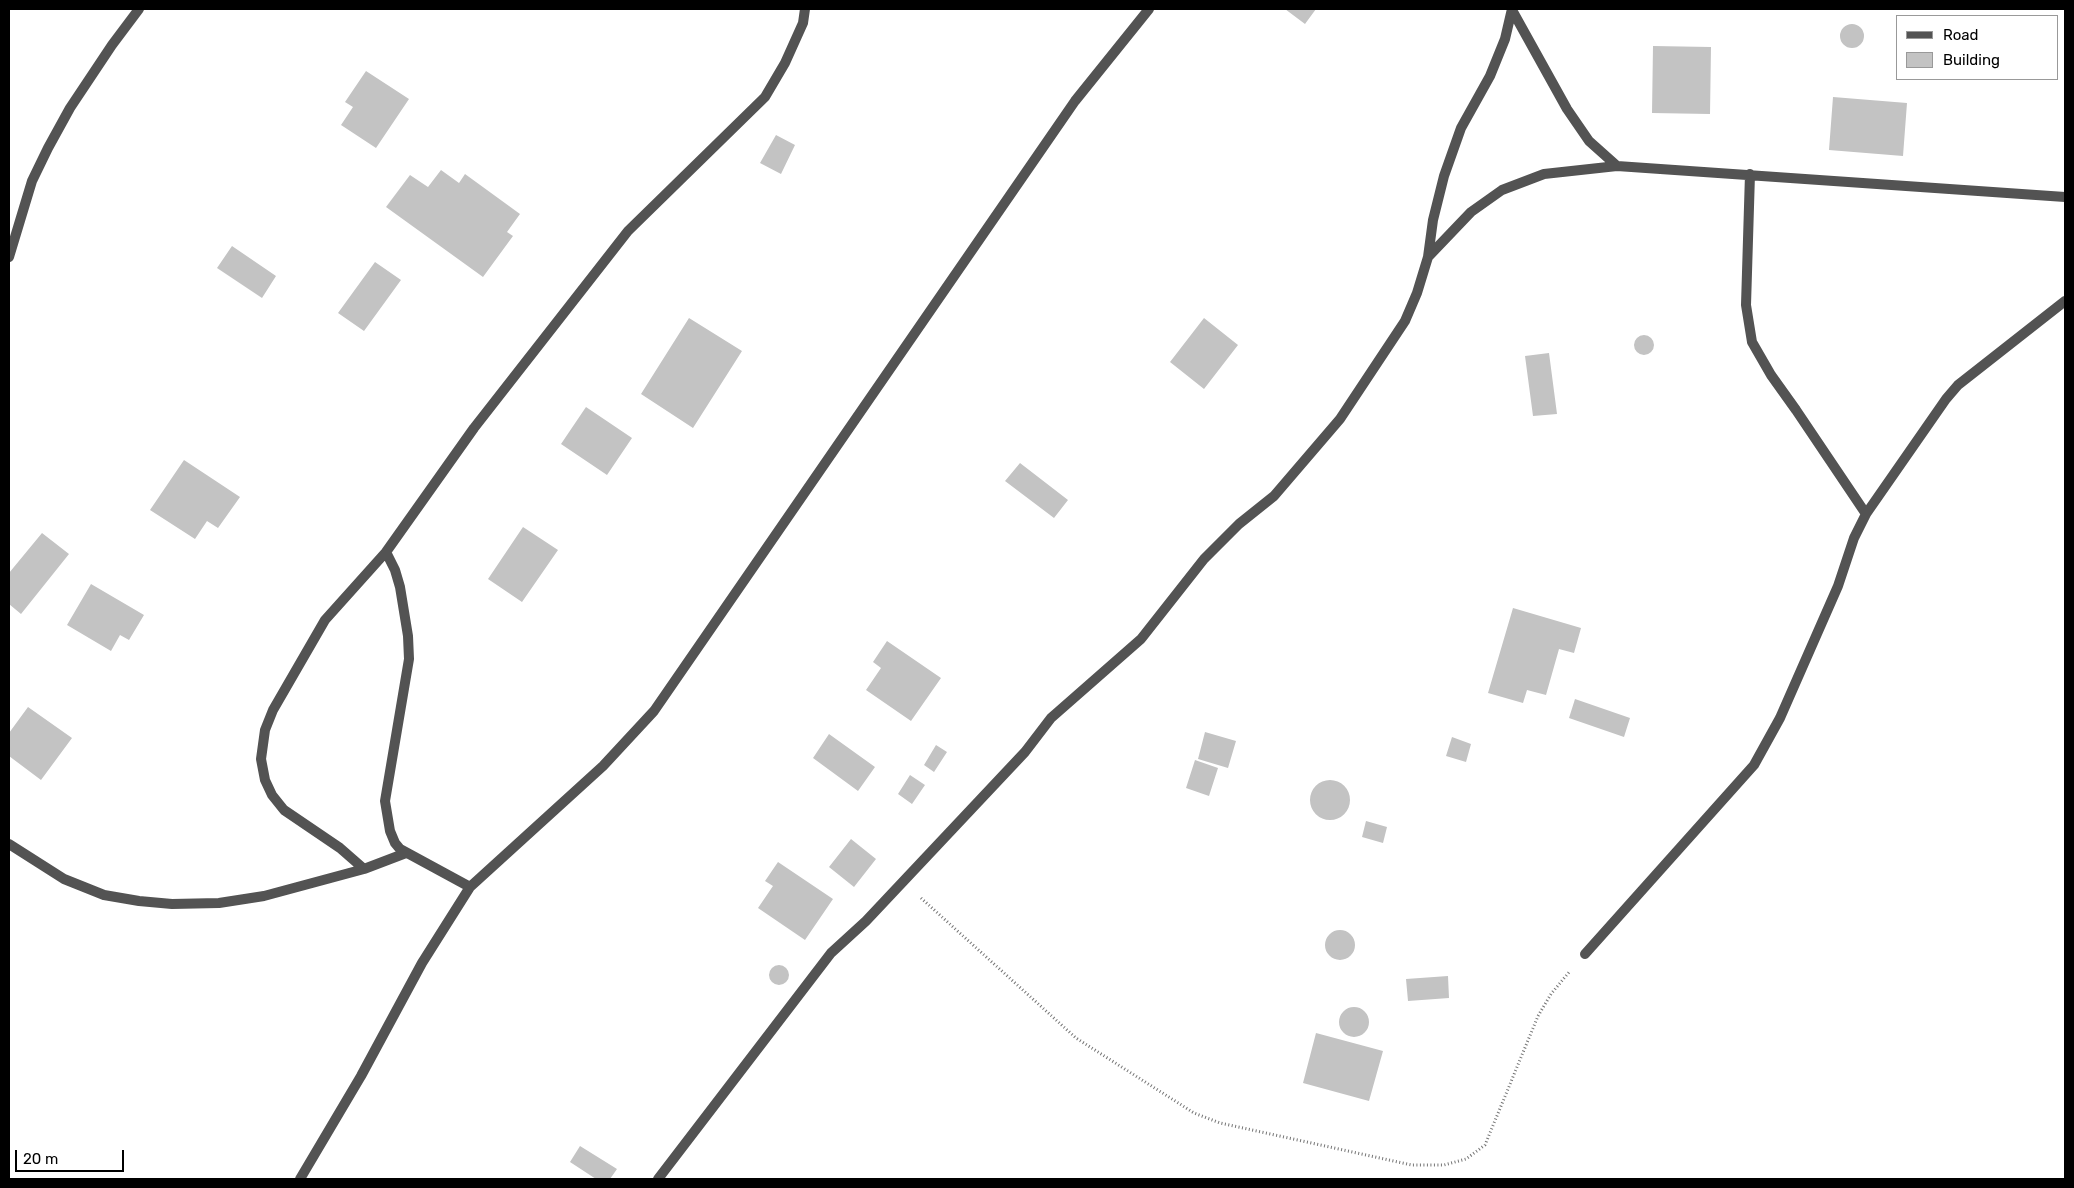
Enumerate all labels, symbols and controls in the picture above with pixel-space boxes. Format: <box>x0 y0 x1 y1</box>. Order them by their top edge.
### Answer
legend <box>1896 15 2059 80</box>
text: Road <box>1943 26 1979 44</box>
text: Building <box>1943 51 2000 69</box>
scale bar <box>18 1140 126 1172</box>
text: 20 m <box>23 1150 58 1168</box>

